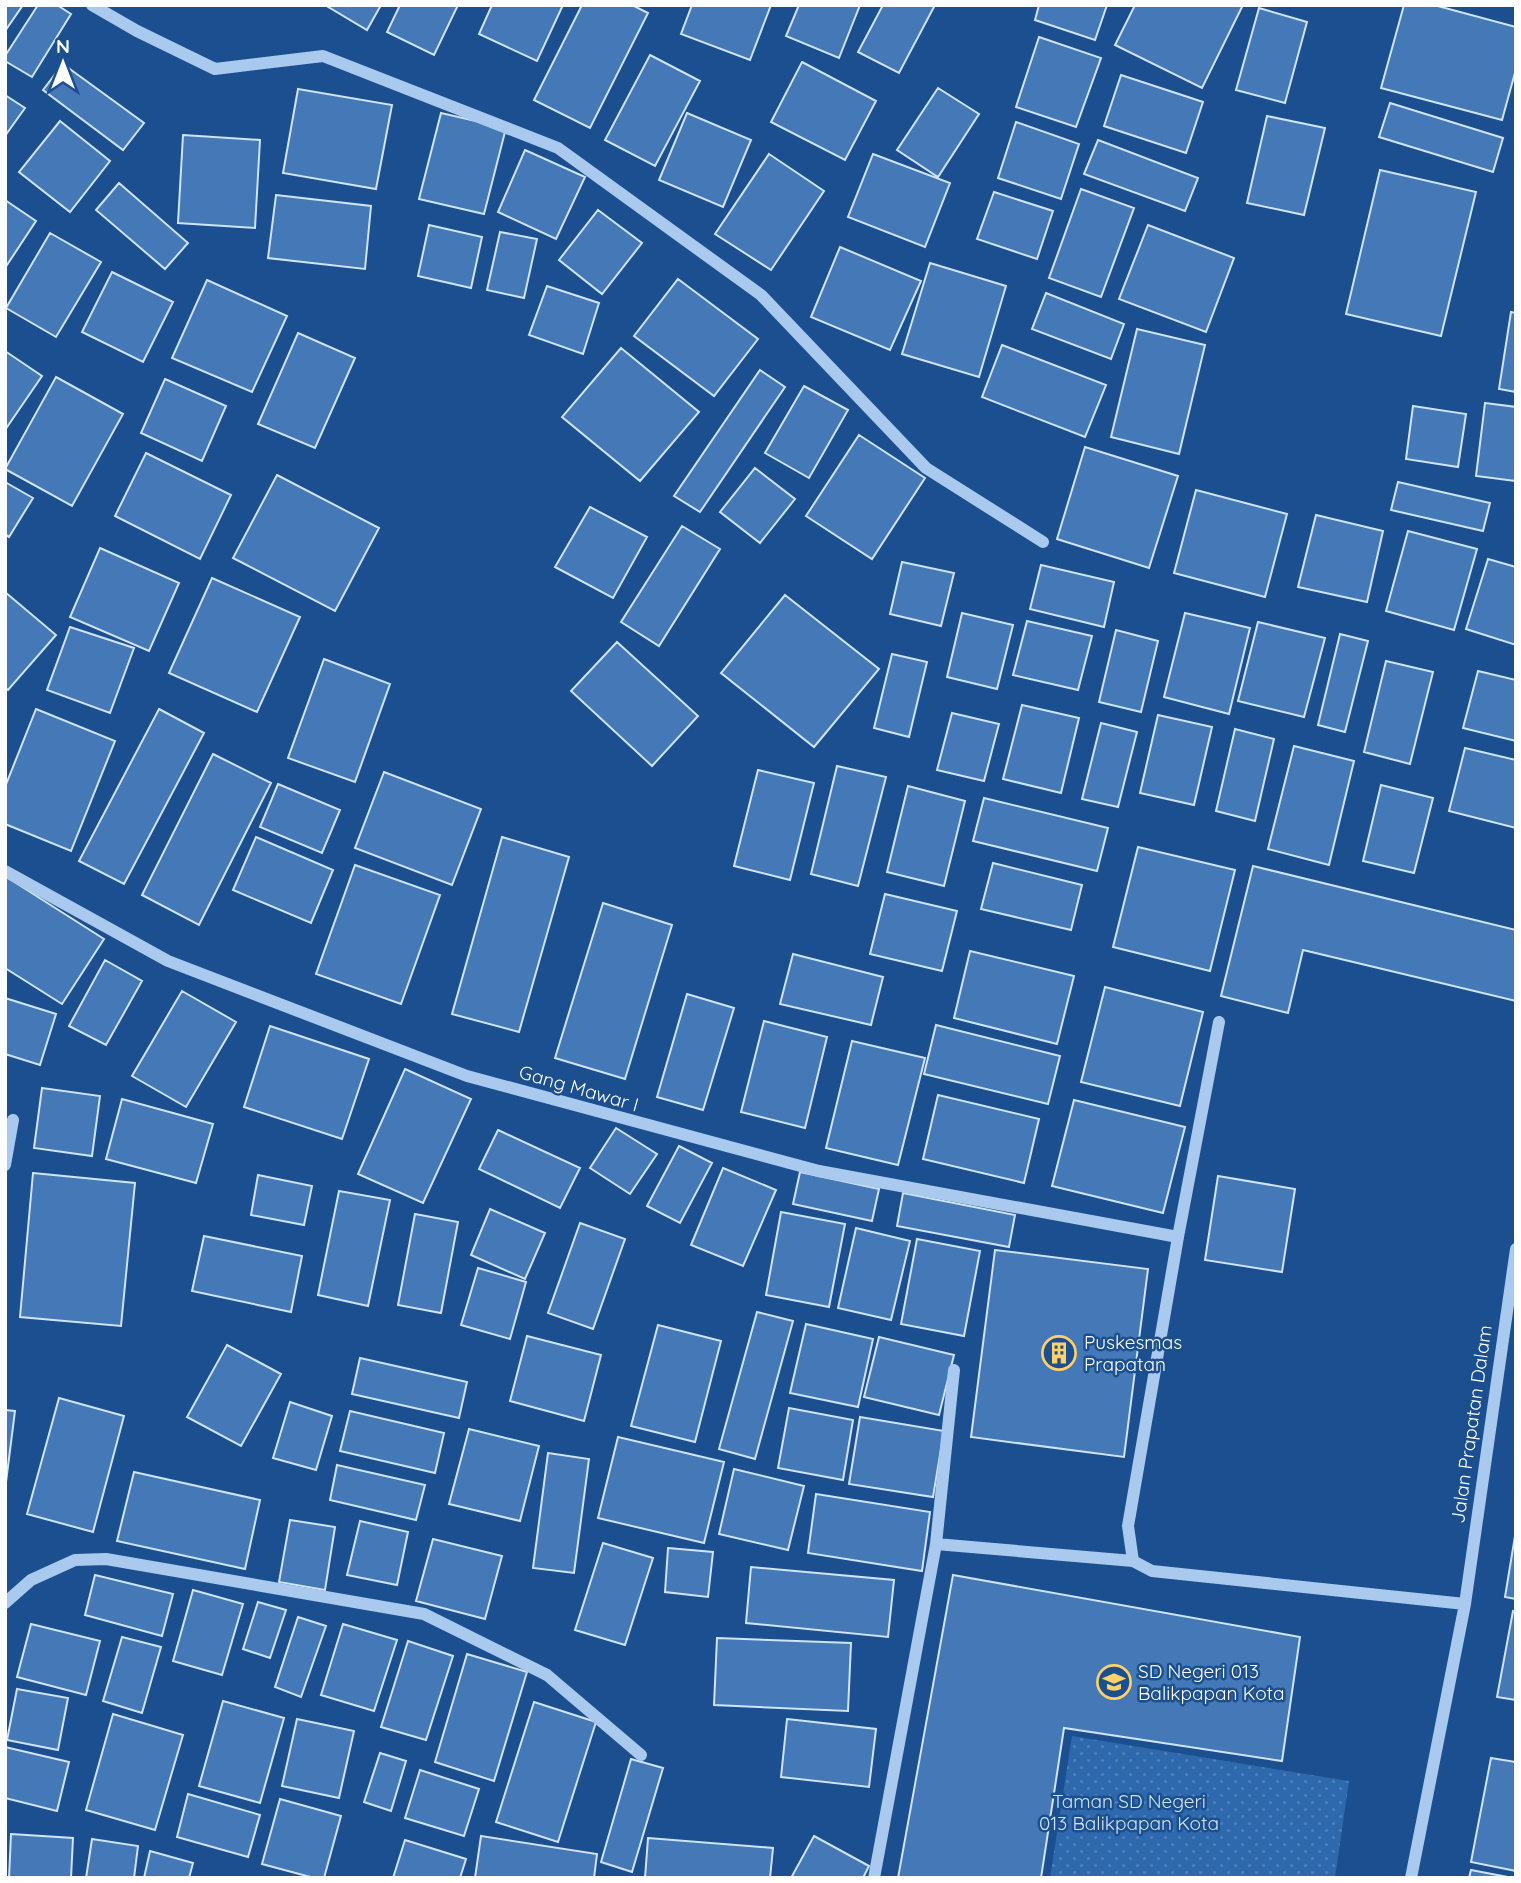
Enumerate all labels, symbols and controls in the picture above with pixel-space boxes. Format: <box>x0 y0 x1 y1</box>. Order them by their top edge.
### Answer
north arrow <box>28 28 98 98</box>
text: N <box>56 34 70 58</box>
street label: Gang Mawar I <box>516 1059 642 1117</box>
street label: Jalan Prapatan Dalam <box>1445 1323 1497 1525</box>
place label: Puskesmas Prapatan <box>1084 1330 1182 1376</box>
building icon: Puskesmas Prapatan <box>1040 1334 1078 1372</box>
place label: SD Negeri 013 Balikpapan Kota <box>1138 1659 1285 1705</box>
school or university icon: SD Negeri 013 Balikpapan Kota <box>1095 1663 1133 1701</box>
park label: Taman SD Negeri 013 Balikpapan Kota <box>1039 1789 1219 1835</box>

